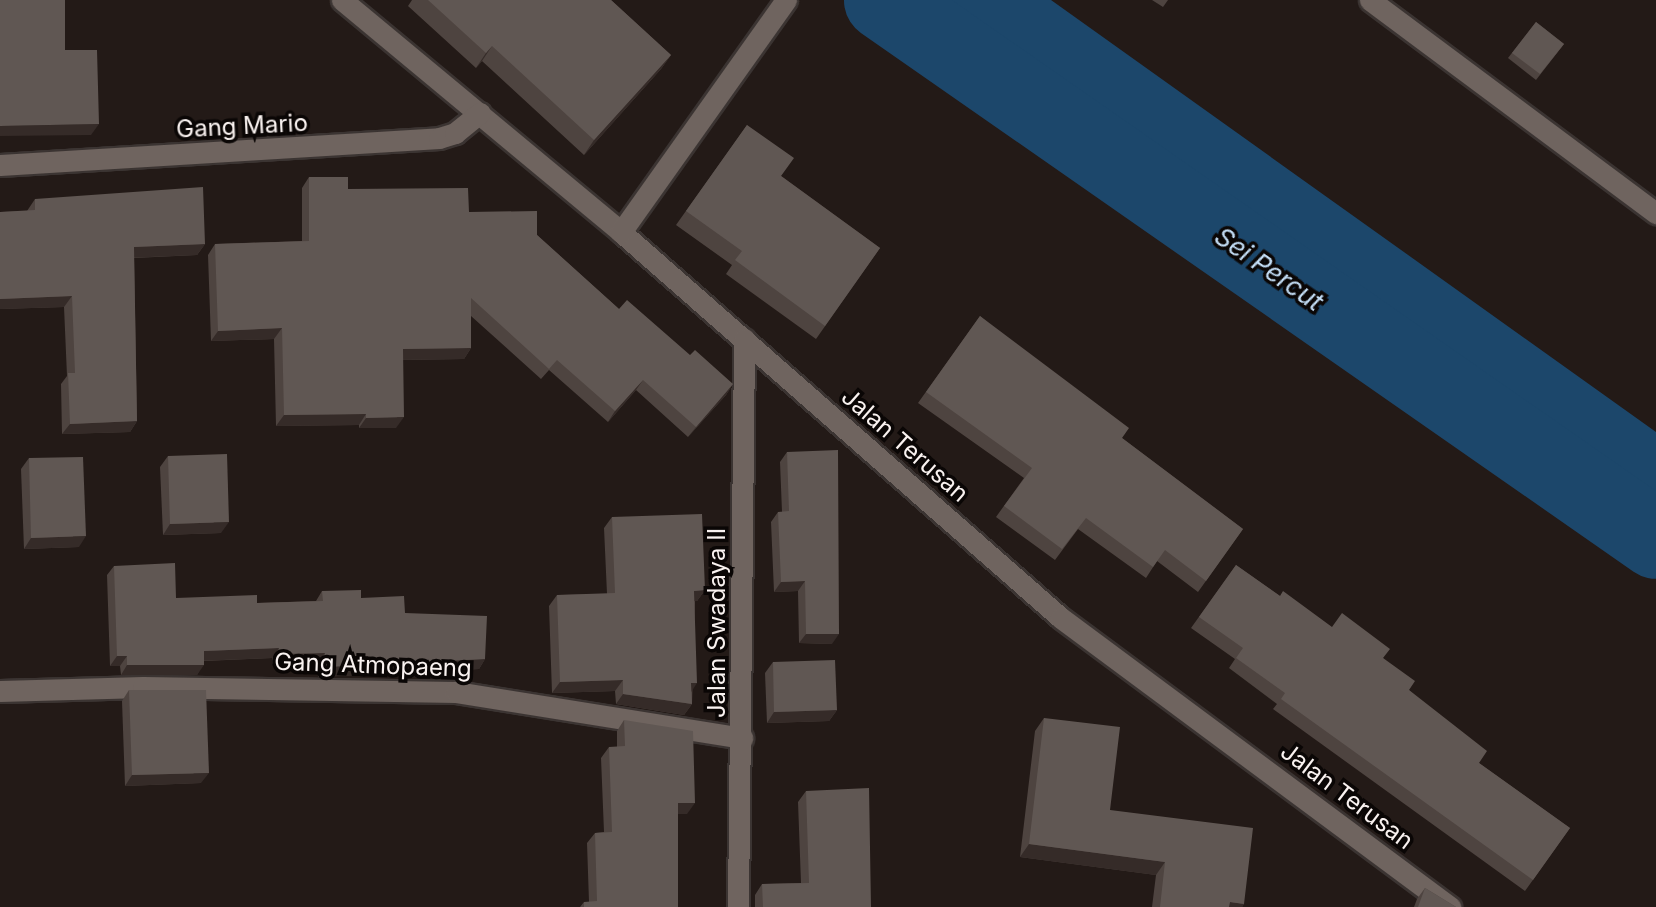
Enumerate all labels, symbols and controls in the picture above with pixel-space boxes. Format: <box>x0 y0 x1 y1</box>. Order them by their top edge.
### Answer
street label: Gang Mario <box>175 108 309 144</box>
water label: Sei Percut <box>1209 220 1329 318</box>
street label: Jalan Terusan <box>836 382 974 508</box>
street label: Jalan Swadaya II <box>703 528 731 718</box>
street label: Gang Atmopaeng <box>274 647 472 683</box>
street label: Jalan Terusan <box>1275 737 1419 855</box>

